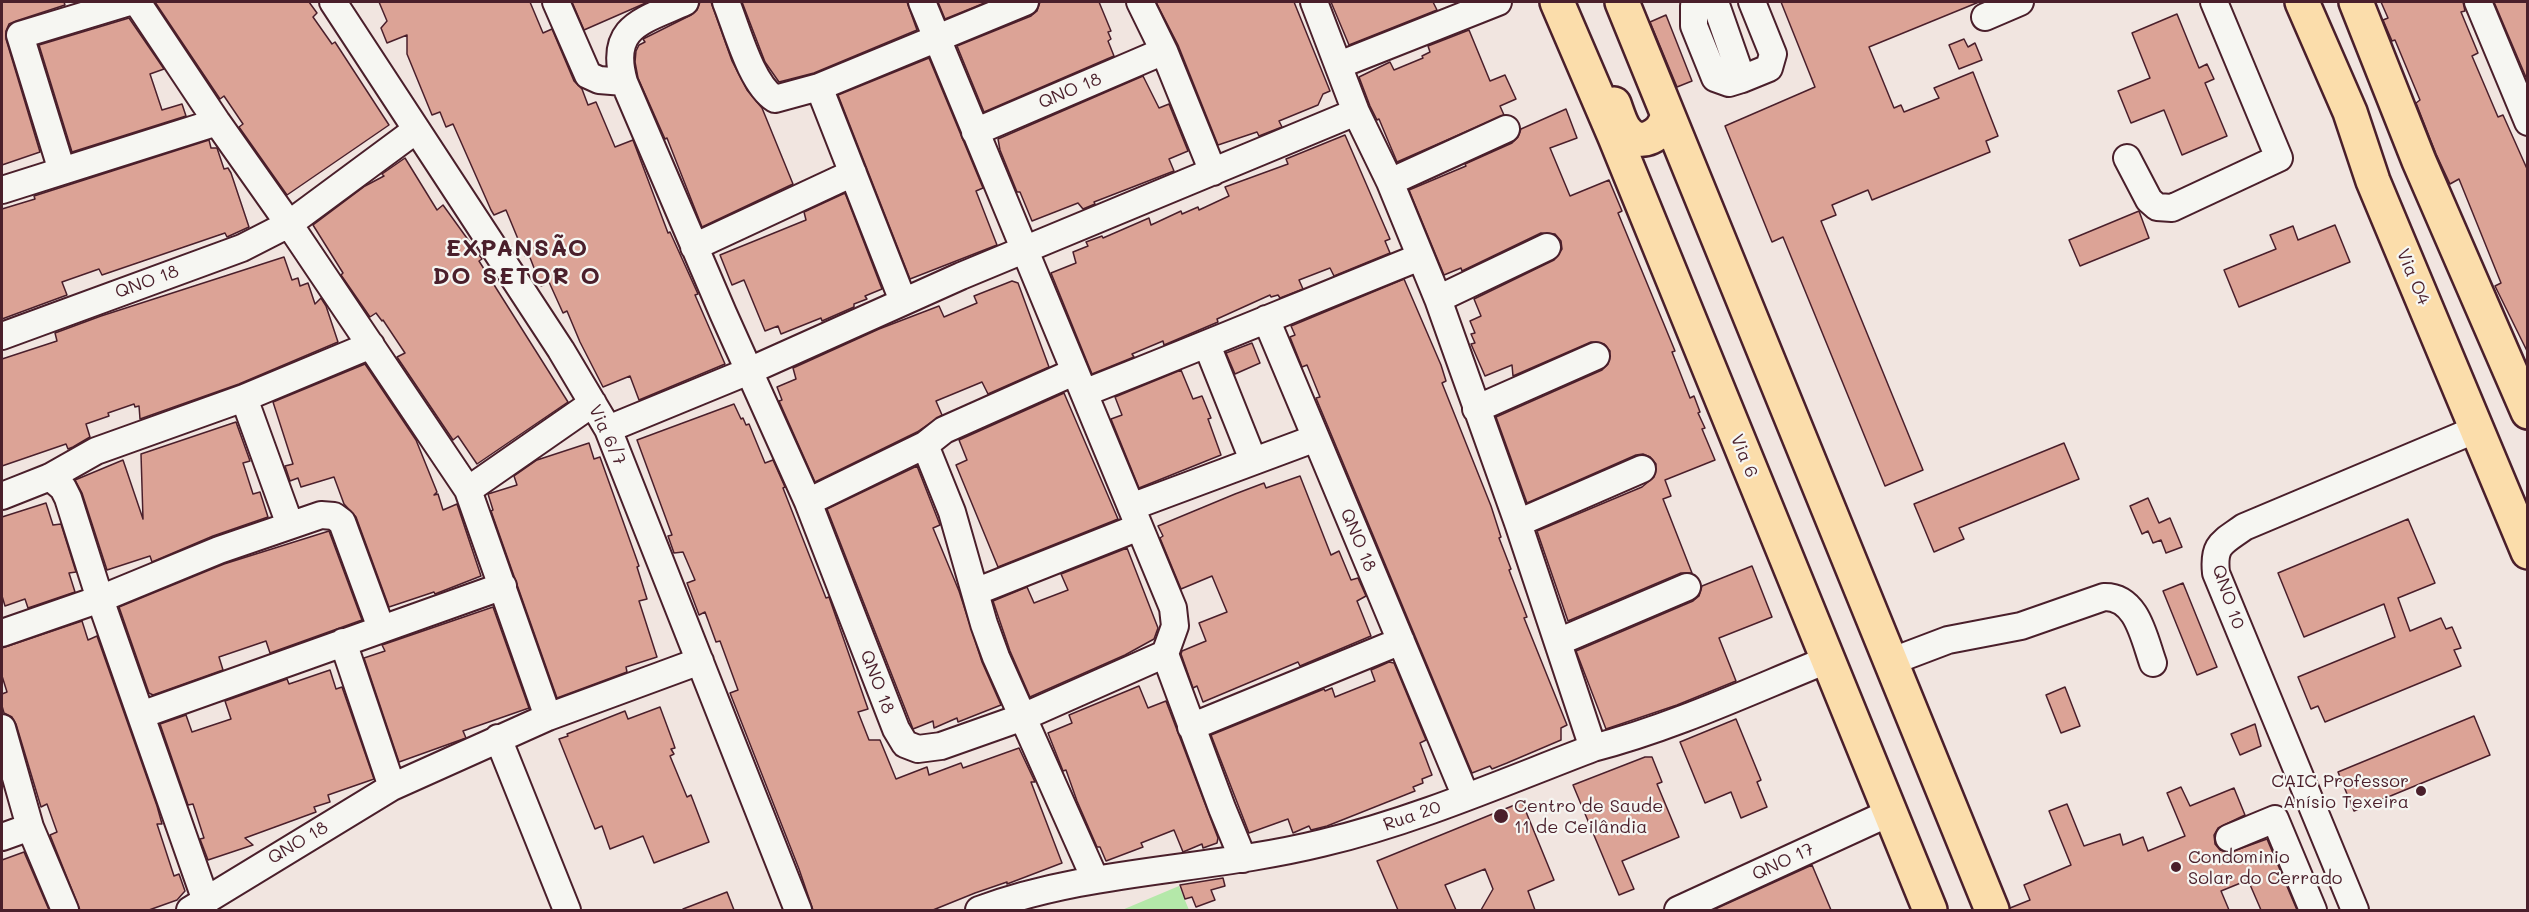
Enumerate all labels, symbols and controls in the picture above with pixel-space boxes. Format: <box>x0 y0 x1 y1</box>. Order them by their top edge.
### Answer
street label: QNO 18 <box>1035 68 1105 114</box>
district label: EXPANSÃO DO SETOR O <box>432 235 602 291</box>
street label: Via O4 <box>2392 246 2434 308</box>
street label: QNO 18 <box>112 261 182 303</box>
street label: Via 6/7 <box>584 401 630 469</box>
street label: Via 6 <box>1726 431 1762 481</box>
street label: QNO 18 <box>1335 505 1381 575</box>
street label: QNO 10 <box>2207 562 2249 632</box>
street label: QNO 18 <box>855 647 899 717</box>
place label: CAIC Professor Anísio Texeira <box>2271 770 2409 812</box>
marker: CAIC Professor Anísio Texeira <box>2414 784 2428 798</box>
place label: Centro de Saude 11 de Ceilândia <box>1514 795 1663 838</box>
street label: Rua 20 <box>1380 796 1444 836</box>
marker: Centro de Saude 11 de Ceilândia <box>1492 807 1510 825</box>
street label: QNO 18 <box>264 817 332 869</box>
street label: QNO 17 <box>1749 838 1817 886</box>
place label: Condominio Solar do Cerrado <box>2188 846 2343 888</box>
marker: Condominio Solar do Cerrado <box>2169 860 2183 874</box>

